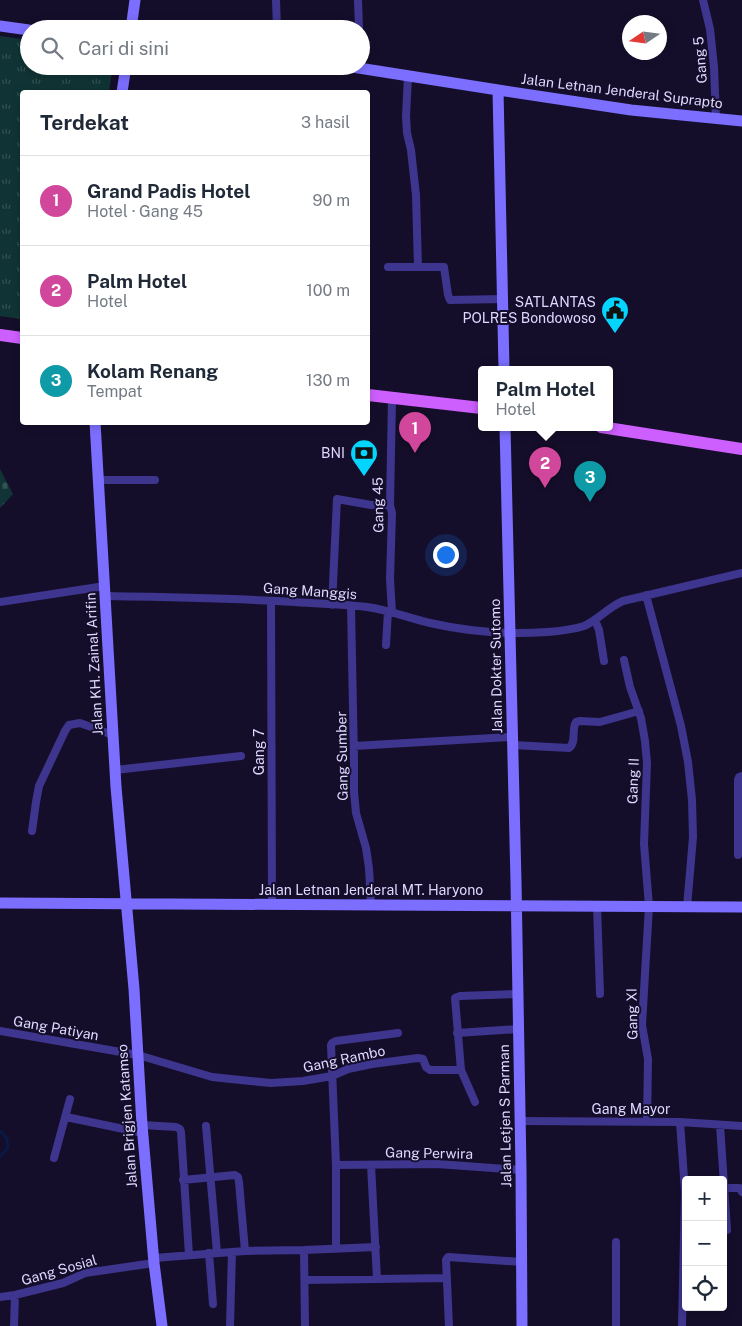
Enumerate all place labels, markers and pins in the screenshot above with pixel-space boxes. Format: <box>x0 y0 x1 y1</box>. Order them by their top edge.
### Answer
place label: SATLANTAS POLRES Bondowoso <box>462 294 596 326</box>
public building icon: SATLANTAS POLRES Bondowoso <box>600 295 630 334</box>
pin: 1 <box>399 412 431 453</box>
bank icon: BNI <box>349 438 379 477</box>
place label: BNI <box>321 445 345 461</box>
pin: 2 <box>529 447 561 488</box>
pin: 3 <box>574 461 606 502</box>

